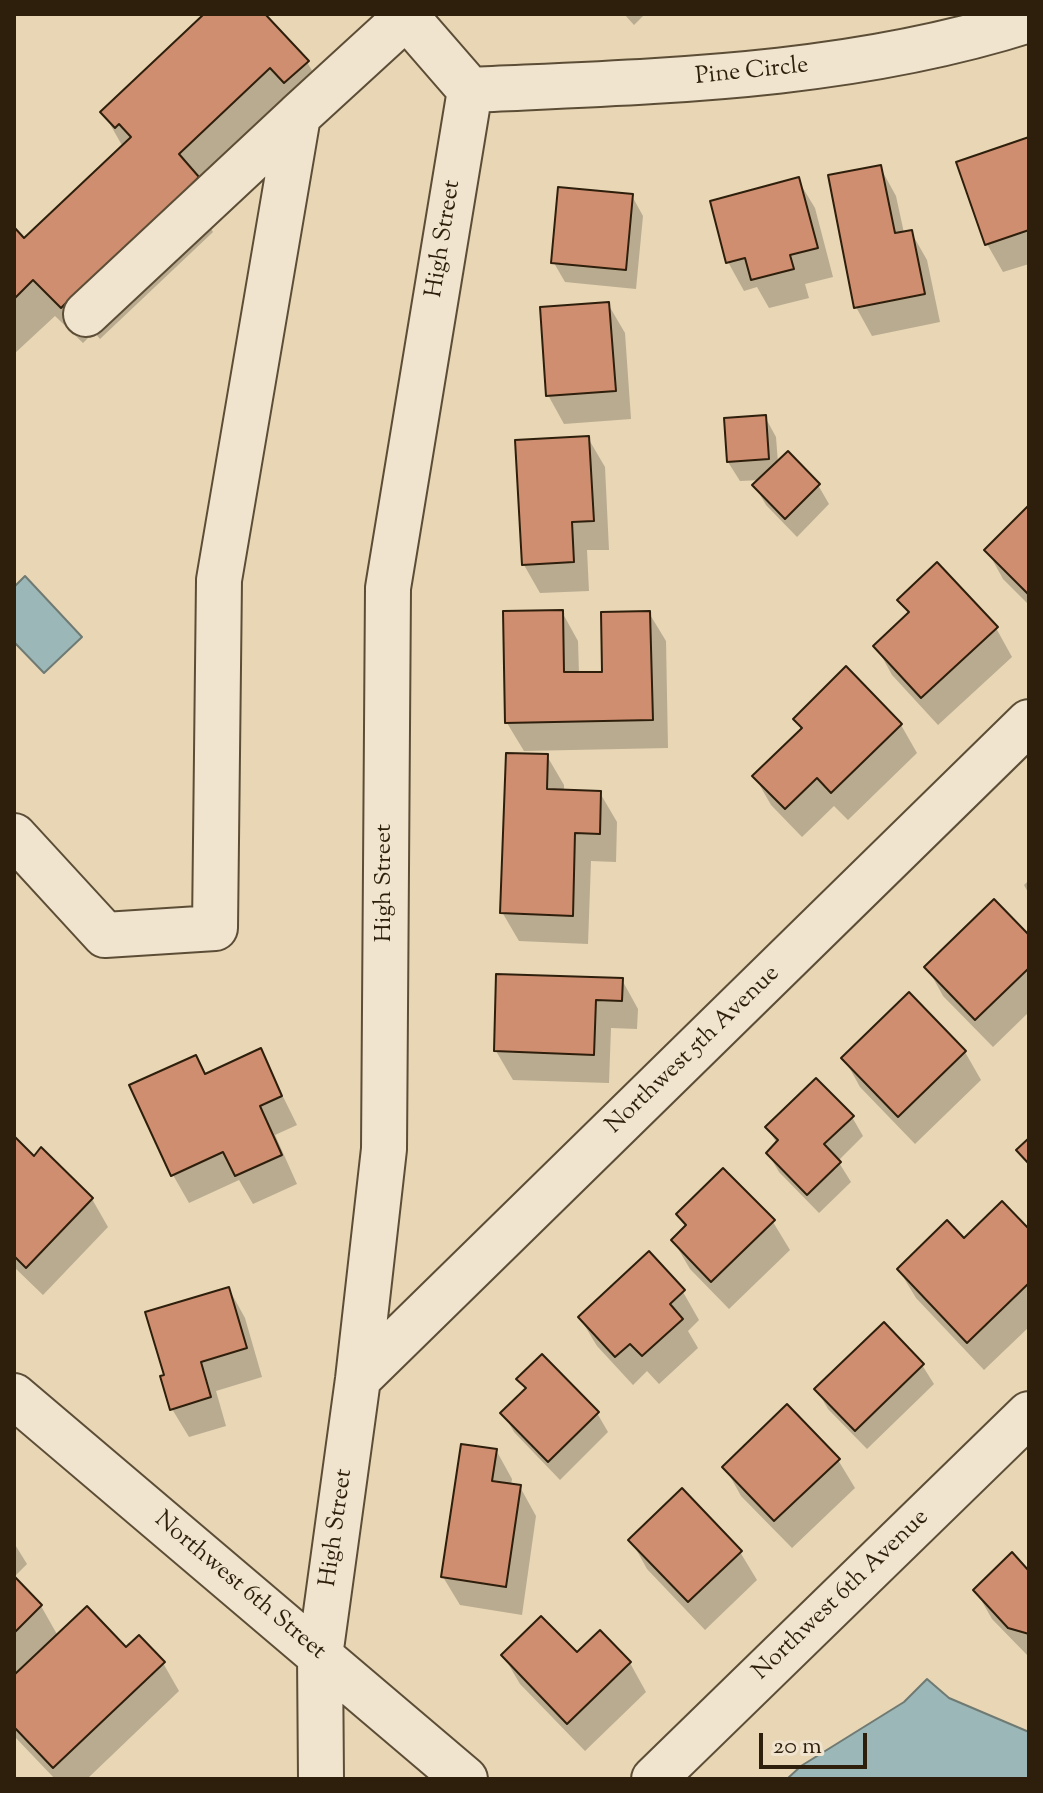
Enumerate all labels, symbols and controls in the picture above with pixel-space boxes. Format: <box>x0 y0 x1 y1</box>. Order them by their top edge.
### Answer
street label: Pine Circle <box>694 53 810 93</box>
street label: High Street <box>422 178 468 300</box>
street label: High Street <box>372 824 400 942</box>
street label: Northwest 5th Avenue <box>601 961 787 1141</box>
street label: High Street <box>315 1467 361 1589</box>
street label: Northwest 6th Avenue <box>748 1505 936 1687</box>
street label: Northwest 6th Street <box>147 1507 331 1667</box>
scale bar <box>763 1717 871 1767</box>
text: 20 m <box>773 1730 822 1764</box>

